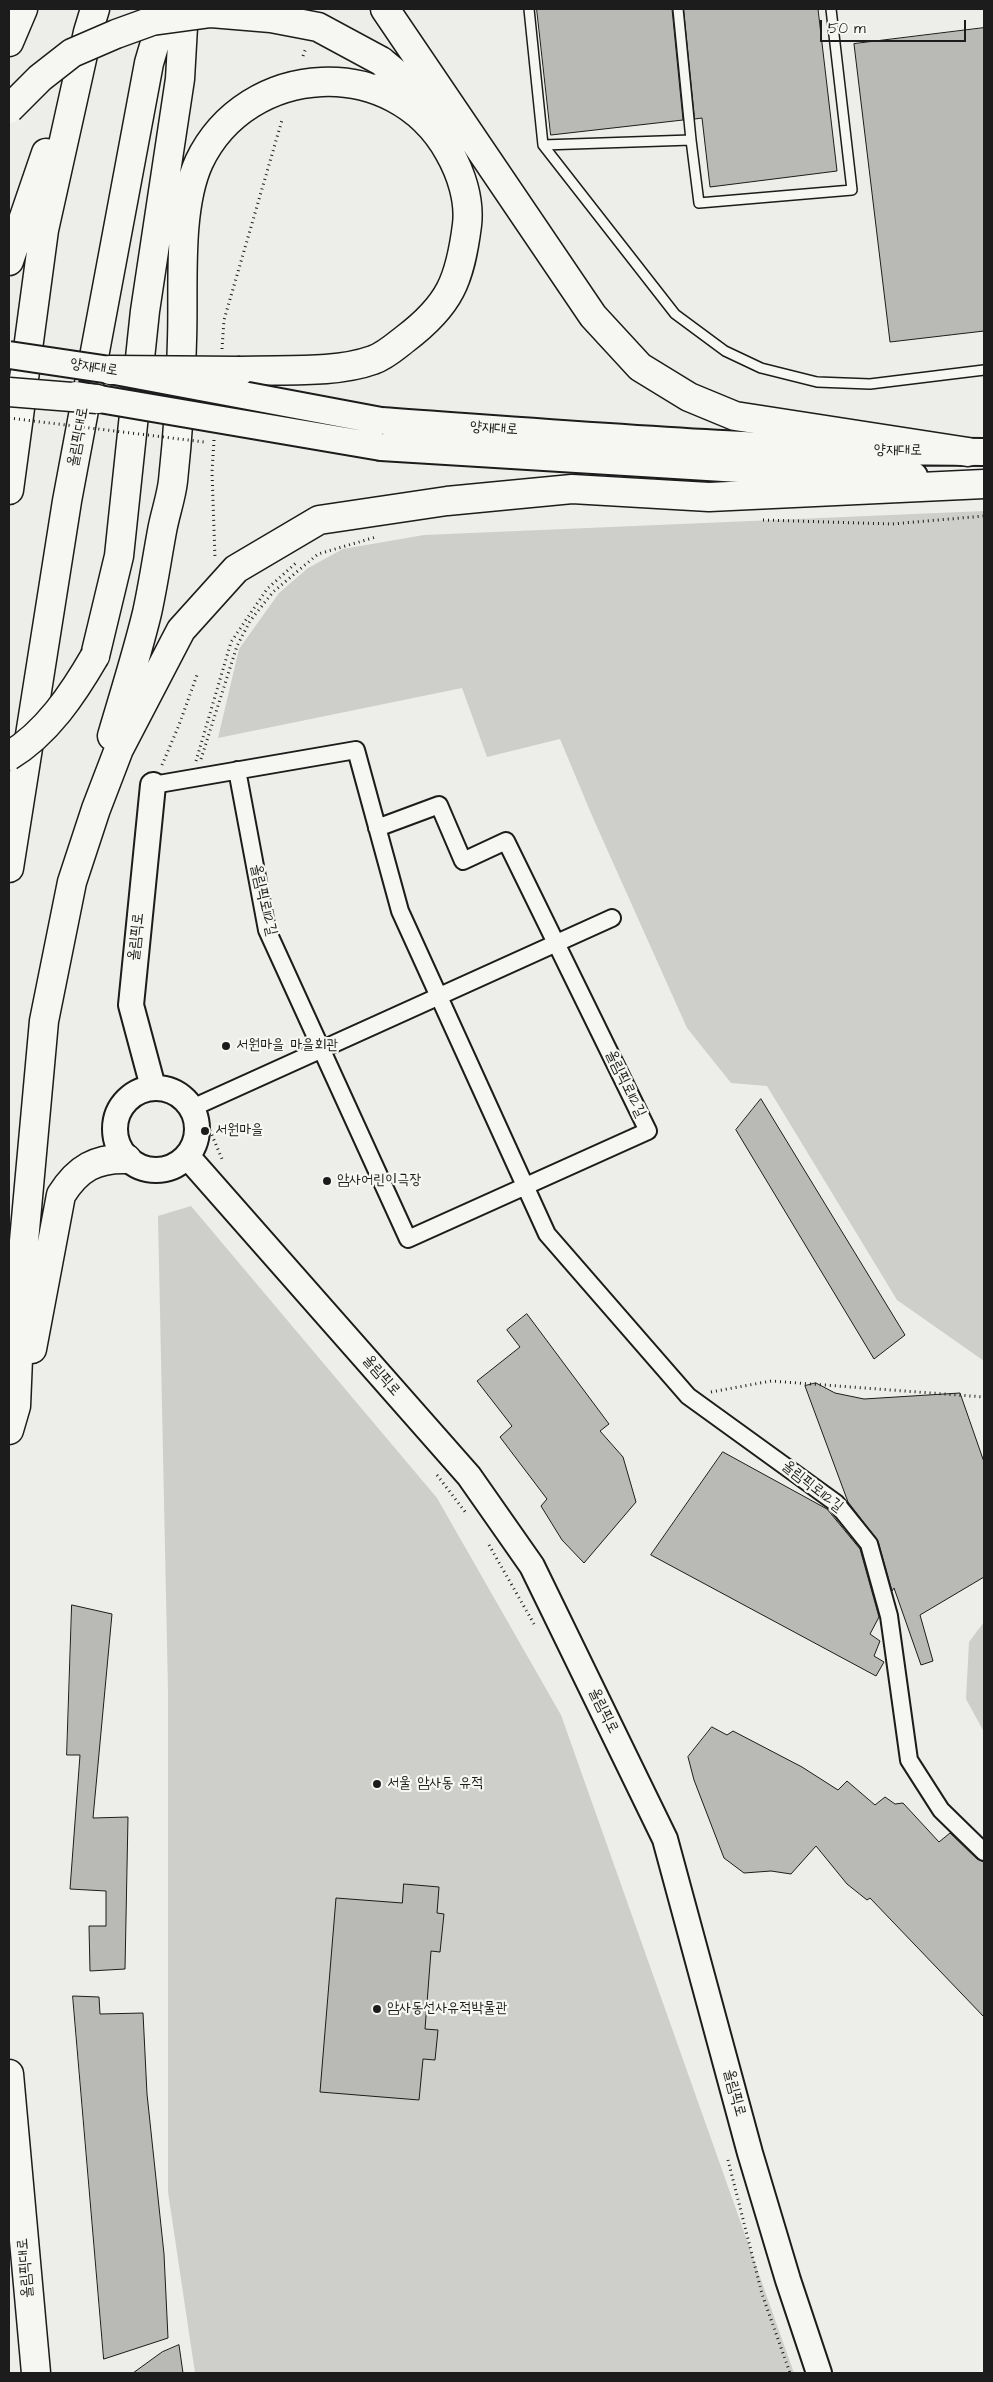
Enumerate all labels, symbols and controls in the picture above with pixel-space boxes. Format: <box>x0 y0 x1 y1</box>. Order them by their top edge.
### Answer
scale bar <box>823 10 969 42</box>
text: 50 m <box>828 18 866 39</box>
street label: 양재대로 <box>69 355 119 381</box>
street label: 올림픽대로 <box>65 406 93 468</box>
street label: 양재대로 <box>469 418 519 440</box>
street label: 양재대로 <box>874 442 922 460</box>
street label: 올림픽로112길 <box>246 863 280 937</box>
street label: 올림픽로 <box>126 912 148 962</box>
place label: 서원마을 마을회관 <box>236 1037 339 1055</box>
marker: 서원마을 마을회관 <box>220 1040 232 1052</box>
street label: 올림픽로112길 <box>601 1047 649 1121</box>
place label: 서원마을 <box>215 1122 263 1140</box>
marker: 서원마을 <box>199 1125 211 1137</box>
place label: 암사어린이극장 <box>337 1172 421 1190</box>
marker: 암사어린이극장 <box>321 1175 333 1187</box>
street label: 올림픽로 <box>358 1352 404 1400</box>
street label: 올림픽로112길 <box>778 1458 846 1516</box>
street label: 올림픽로 <box>584 1685 622 1737</box>
place label: 서울 암사동 유적 <box>387 1775 484 1793</box>
marker: 서울 암사동 유적 <box>371 1778 383 1790</box>
place label: 암사동선사유적박물관 <box>387 2000 508 2018</box>
marker: 암사동선사유적박물관 <box>371 2003 383 2015</box>
street label: 올림픽로 <box>719 2067 749 2119</box>
street label: 올림픽대로 <box>14 2237 38 2299</box>

